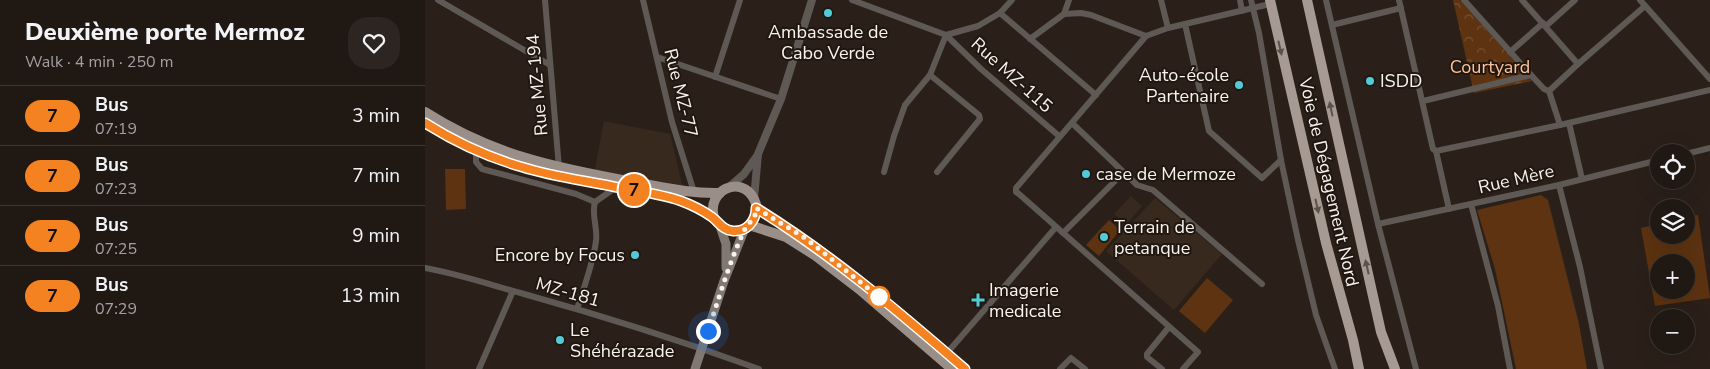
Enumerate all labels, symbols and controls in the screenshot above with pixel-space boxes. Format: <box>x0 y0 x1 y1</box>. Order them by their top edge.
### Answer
marker: Ambassade de Cabo Verde <box>822 7 834 19</box>
text: Deuxième porte Mermoz <box>25 16 305 48</box>
button: heart <box>348 17 400 69</box>
place label: Ambassade de Cabo Verde <box>768 20 888 65</box>
street label: Rue MZ-115 <box>966 32 1058 118</box>
street label: Rue MZ-194 <box>521 33 553 137</box>
one-way arrow <box>1276 40 1284 55</box>
street label: Rue MZ-77 <box>658 46 704 140</box>
text: Walk · 4 min · 250 m <box>25 51 173 73</box>
park label: Courtyard <box>1450 55 1530 79</box>
place label: Auto-école Partenaire <box>1139 63 1229 108</box>
place label: ISDD <box>1380 69 1422 93</box>
street label: Voie de Dégagement Nord <box>1293 74 1365 289</box>
marker: ISDD <box>1364 75 1376 87</box>
marker: Auto-école Partenaire <box>1233 79 1245 91</box>
text: Bus <box>95 92 128 118</box>
one-way arrow <box>1327 101 1335 116</box>
text: 3 min <box>352 103 400 129</box>
text: 7 <box>47 104 58 128</box>
text: 07:19 <box>95 118 137 140</box>
map controls <box>1650 144 1695 354</box>
button: locate <box>1650 144 1695 189</box>
text: Bus <box>95 152 128 178</box>
street label: Rue Mère <box>1476 159 1556 199</box>
place label: case de Mermoze <box>1096 162 1236 186</box>
text: 7 min <box>352 163 400 189</box>
text: 7 <box>47 164 58 188</box>
marker: case de Mermoze <box>1080 168 1092 180</box>
line badge: 7 <box>618 174 650 206</box>
text: 07:23 <box>95 178 137 200</box>
text: 7 <box>629 178 639 202</box>
one-way arrow <box>1313 198 1321 213</box>
button: layers <box>1650 199 1695 244</box>
text: Bus <box>95 212 128 238</box>
place label: Terrain de petanque <box>1114 215 1194 260</box>
text: 9 min <box>352 223 400 249</box>
text: 7 <box>47 224 58 248</box>
marker: Terrain de petanque <box>1098 231 1110 243</box>
text: 07:25 <box>95 238 137 260</box>
place label: Encore by Focus <box>495 243 625 267</box>
marker: Encore by Focus <box>629 249 641 261</box>
button: + <box>1650 254 1695 299</box>
one-way arrow <box>1362 259 1370 275</box>
street label: MZ-181 <box>533 271 603 313</box>
text: Bus <box>95 272 128 298</box>
place label: Imagerie medicale <box>989 278 1061 323</box>
text: 13 min <box>341 283 400 309</box>
text: 7 <box>47 284 58 308</box>
unlabelled marker <box>868 286 890 308</box>
marker: Imagerie medicale <box>971 293 985 307</box>
text: 07:29 <box>95 298 137 320</box>
button: − <box>1650 309 1695 354</box>
place label: Le Shéhérazade <box>570 318 674 363</box>
your location <box>696 319 721 344</box>
marker: Le Shéhérazade <box>554 334 566 346</box>

